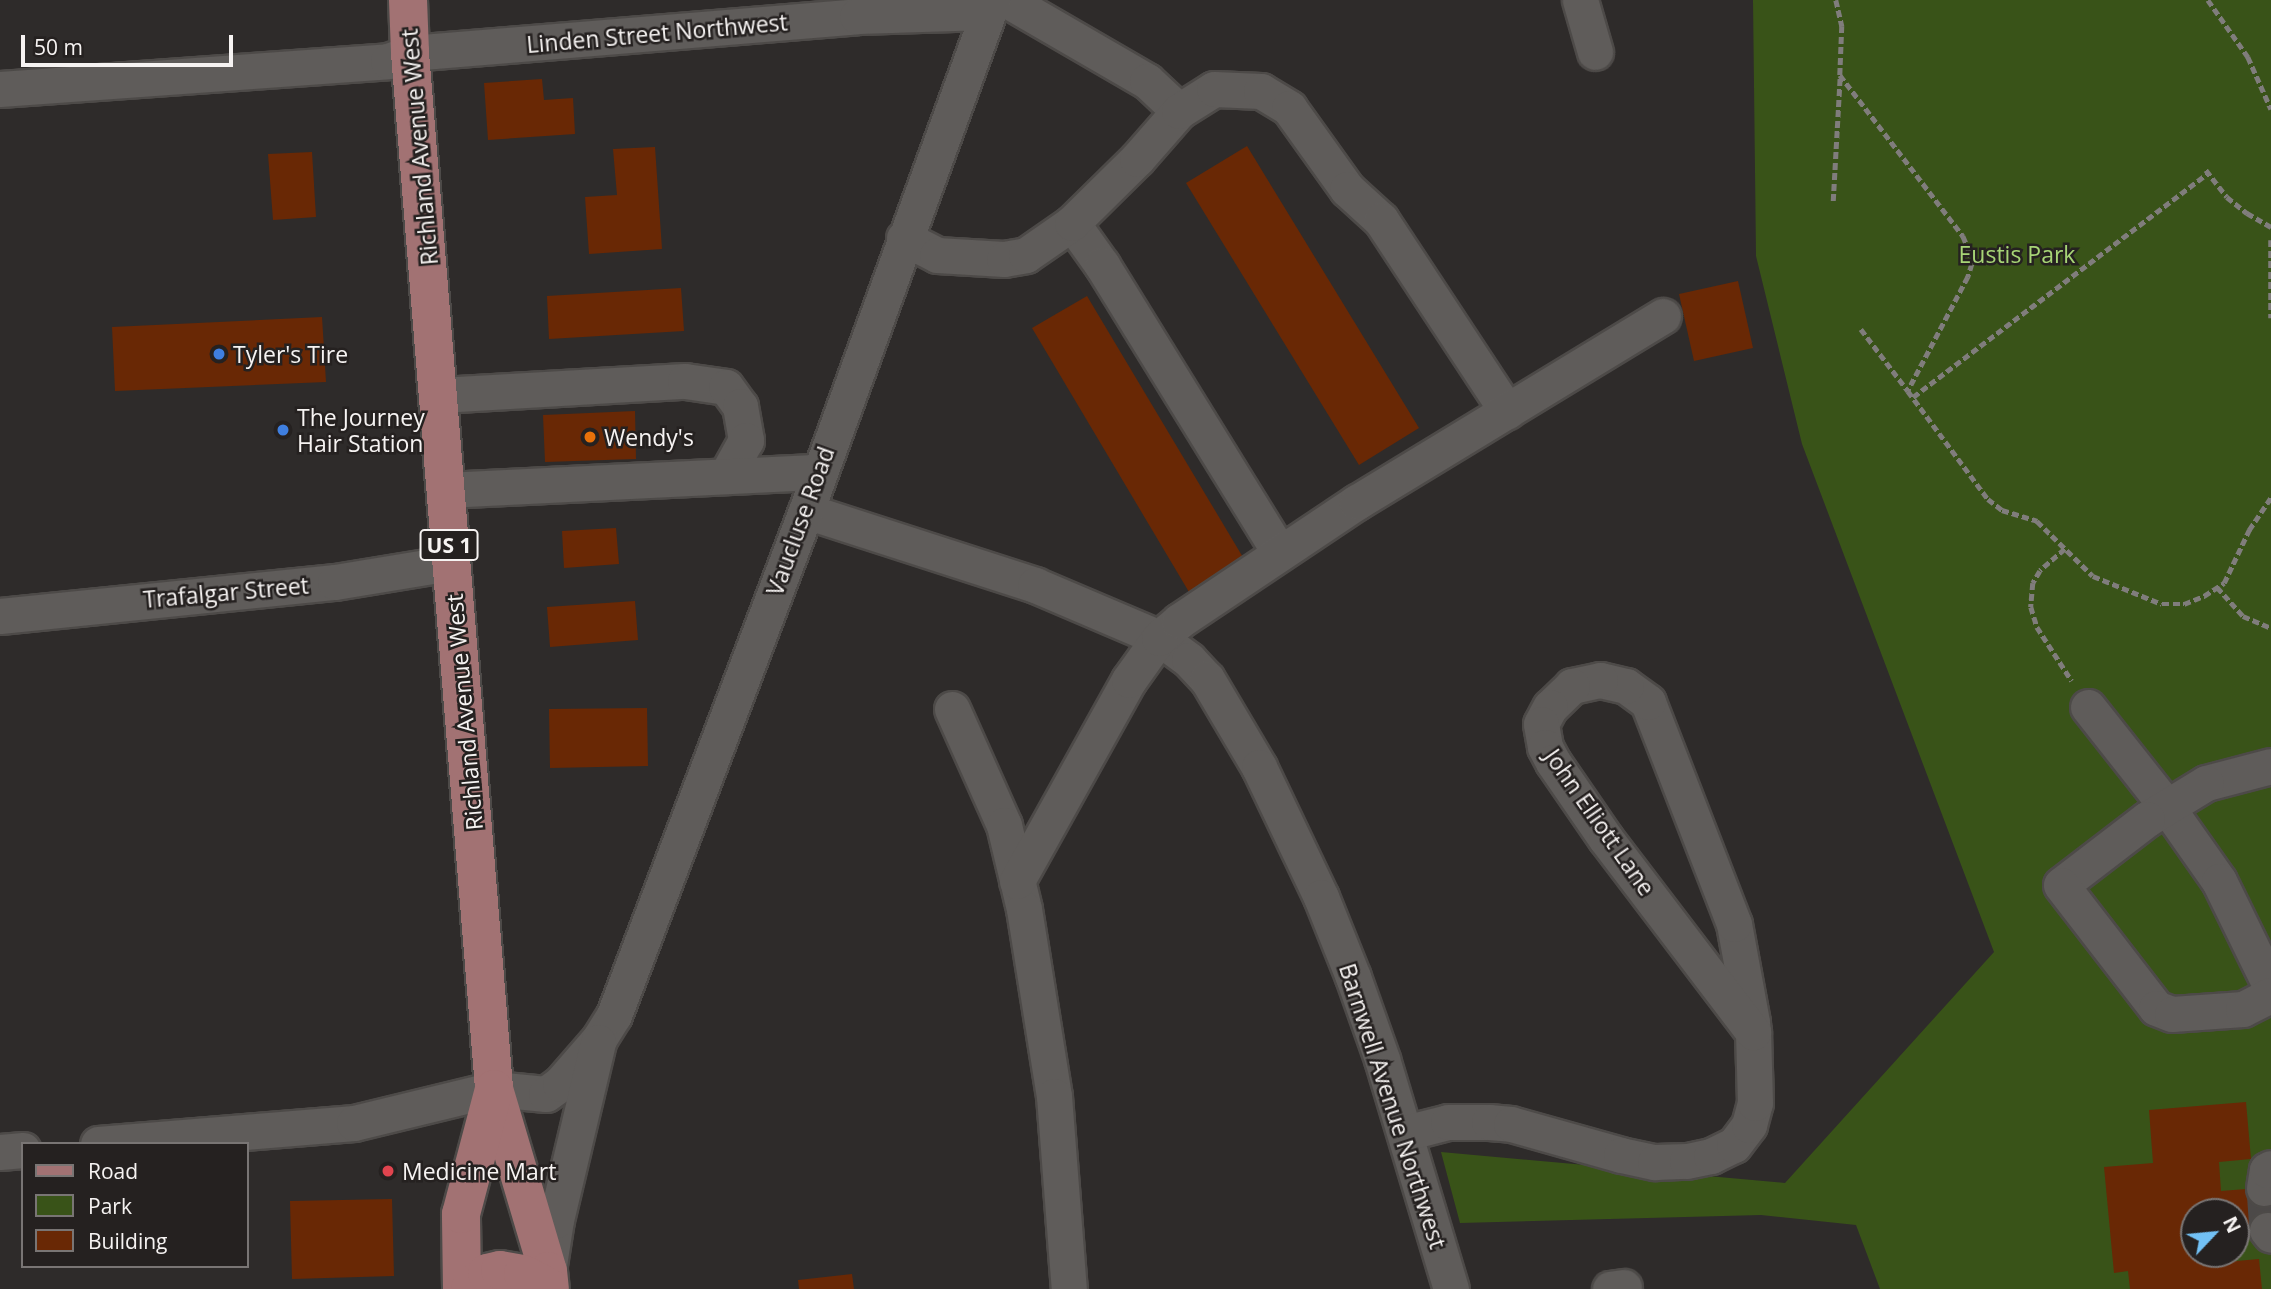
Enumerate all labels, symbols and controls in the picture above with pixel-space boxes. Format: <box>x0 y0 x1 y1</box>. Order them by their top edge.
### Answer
street label: Linden Street Northwest <box>525 8 789 58</box>
scale bar <box>24 21 236 65</box>
street label: Richland Avenue West <box>395 28 443 266</box>
text: 50 m <box>34 33 83 61</box>
park label: Eustis Park <box>1959 240 2075 268</box>
place label: Tyler's Tire <box>233 340 348 368</box>
marker: Tyler's Tire <box>211 346 227 362</box>
place label: The Journey Hair Station <box>297 403 425 457</box>
marker: The Journey Hair Station <box>275 422 291 438</box>
place label: Wendy's <box>604 423 694 451</box>
marker: Wendy's <box>582 429 598 445</box>
street label: Vaucluse Road <box>760 443 840 599</box>
road number: US 1 <box>419 528 479 562</box>
street label: Trafalgar Street <box>142 571 310 613</box>
street label: Richland Avenue West <box>440 593 488 831</box>
street label: John Elliott Lane <box>1539 743 1661 901</box>
street label: Barnwell Avenue Northwest <box>1334 960 1452 1252</box>
legend <box>21 1142 248 1268</box>
text: Road <box>88 1157 138 1185</box>
place label: Medicine Mart <box>402 1157 556 1185</box>
marker: Medicine Mart <box>380 1163 396 1179</box>
text: Park <box>88 1192 132 1220</box>
north arrow <box>2180 1198 2250 1268</box>
text: N <box>2217 1212 2247 1237</box>
text: Building <box>88 1227 167 1255</box>

